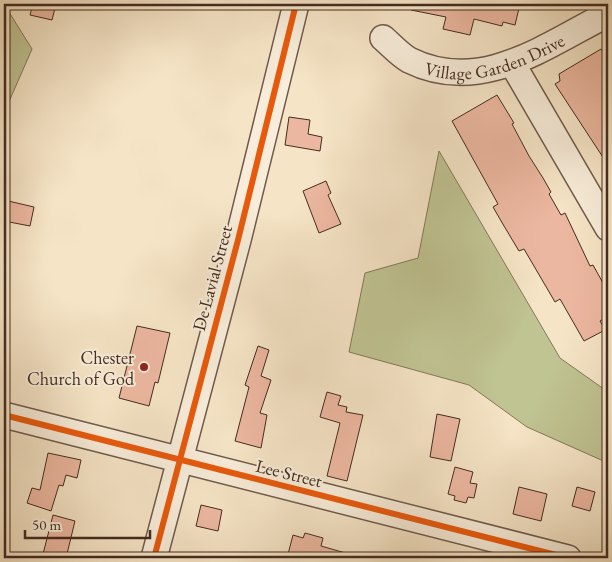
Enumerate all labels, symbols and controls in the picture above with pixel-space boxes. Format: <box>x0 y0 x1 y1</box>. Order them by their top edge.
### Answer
street label: Village Garden Drive <box>422 28 568 84</box>
street label: De Lavial Street <box>187 222 237 333</box>
place label: Chester Church of God <box>27 346 135 390</box>
marker: Chester Church of God <box>138 361 150 373</box>
street label: Lee Street <box>253 454 325 492</box>
scale bar <box>25 507 150 539</box>
text: 50 m <box>32 515 61 534</box>

